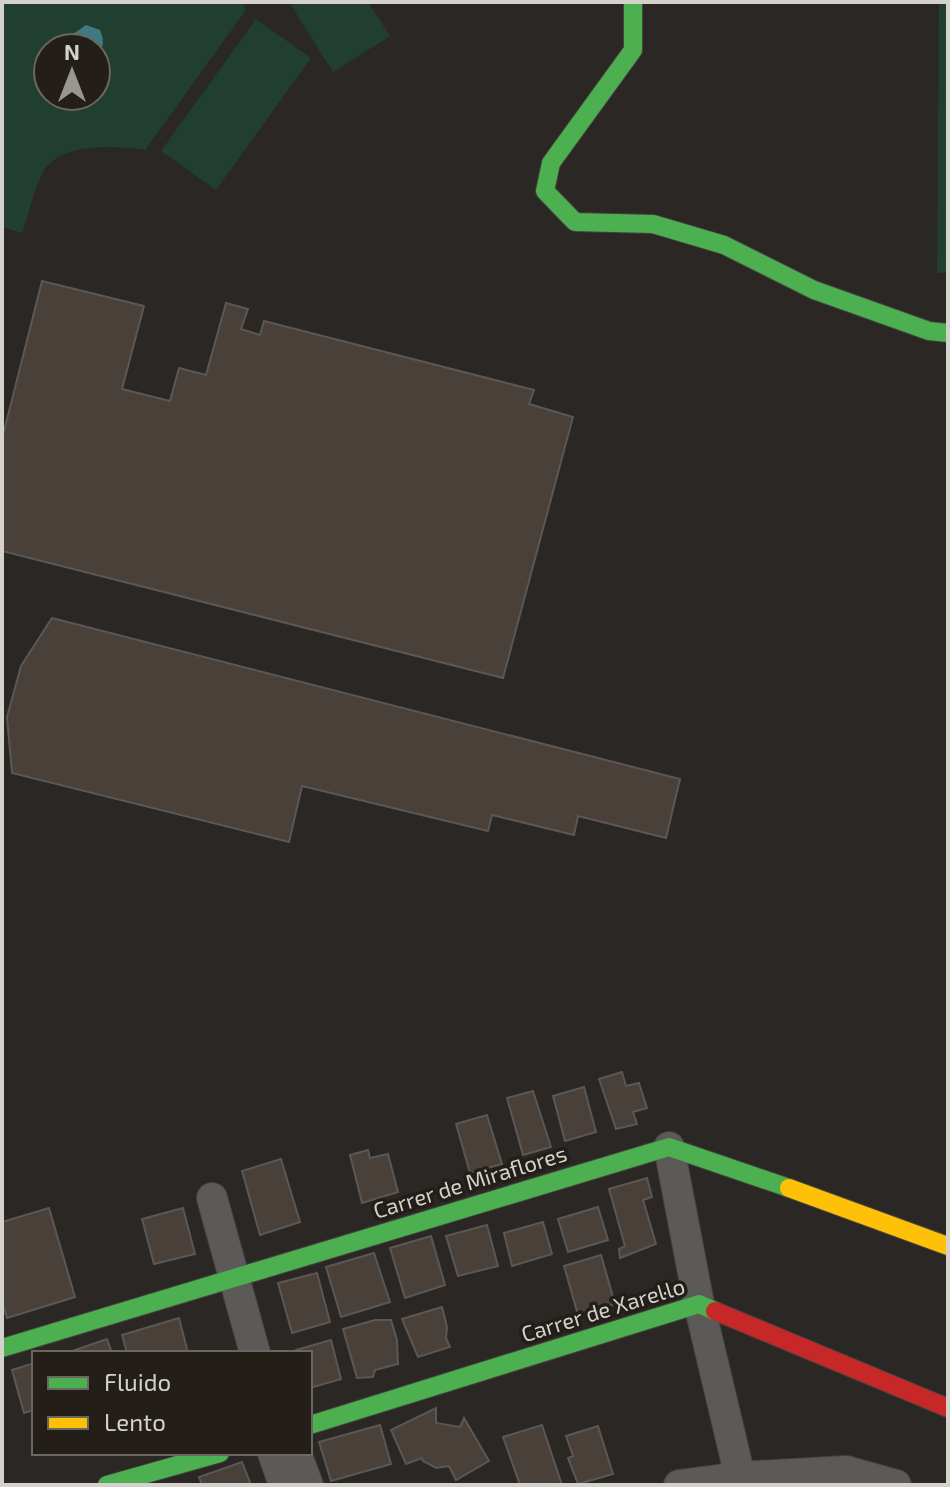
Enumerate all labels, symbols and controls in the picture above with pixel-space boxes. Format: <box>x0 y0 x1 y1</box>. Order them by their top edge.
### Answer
north arrow <box>32 32 112 112</box>
text: N <box>64 38 80 64</box>
street label: Carrer de Miraflores <box>370 1139 570 1223</box>
street label: Carrer de Xarel·lo <box>518 1272 688 1346</box>
legend <box>32 1351 312 1455</box>
text: Fluido <box>104 1367 171 1396</box>
text: Lento <box>104 1407 166 1436</box>

